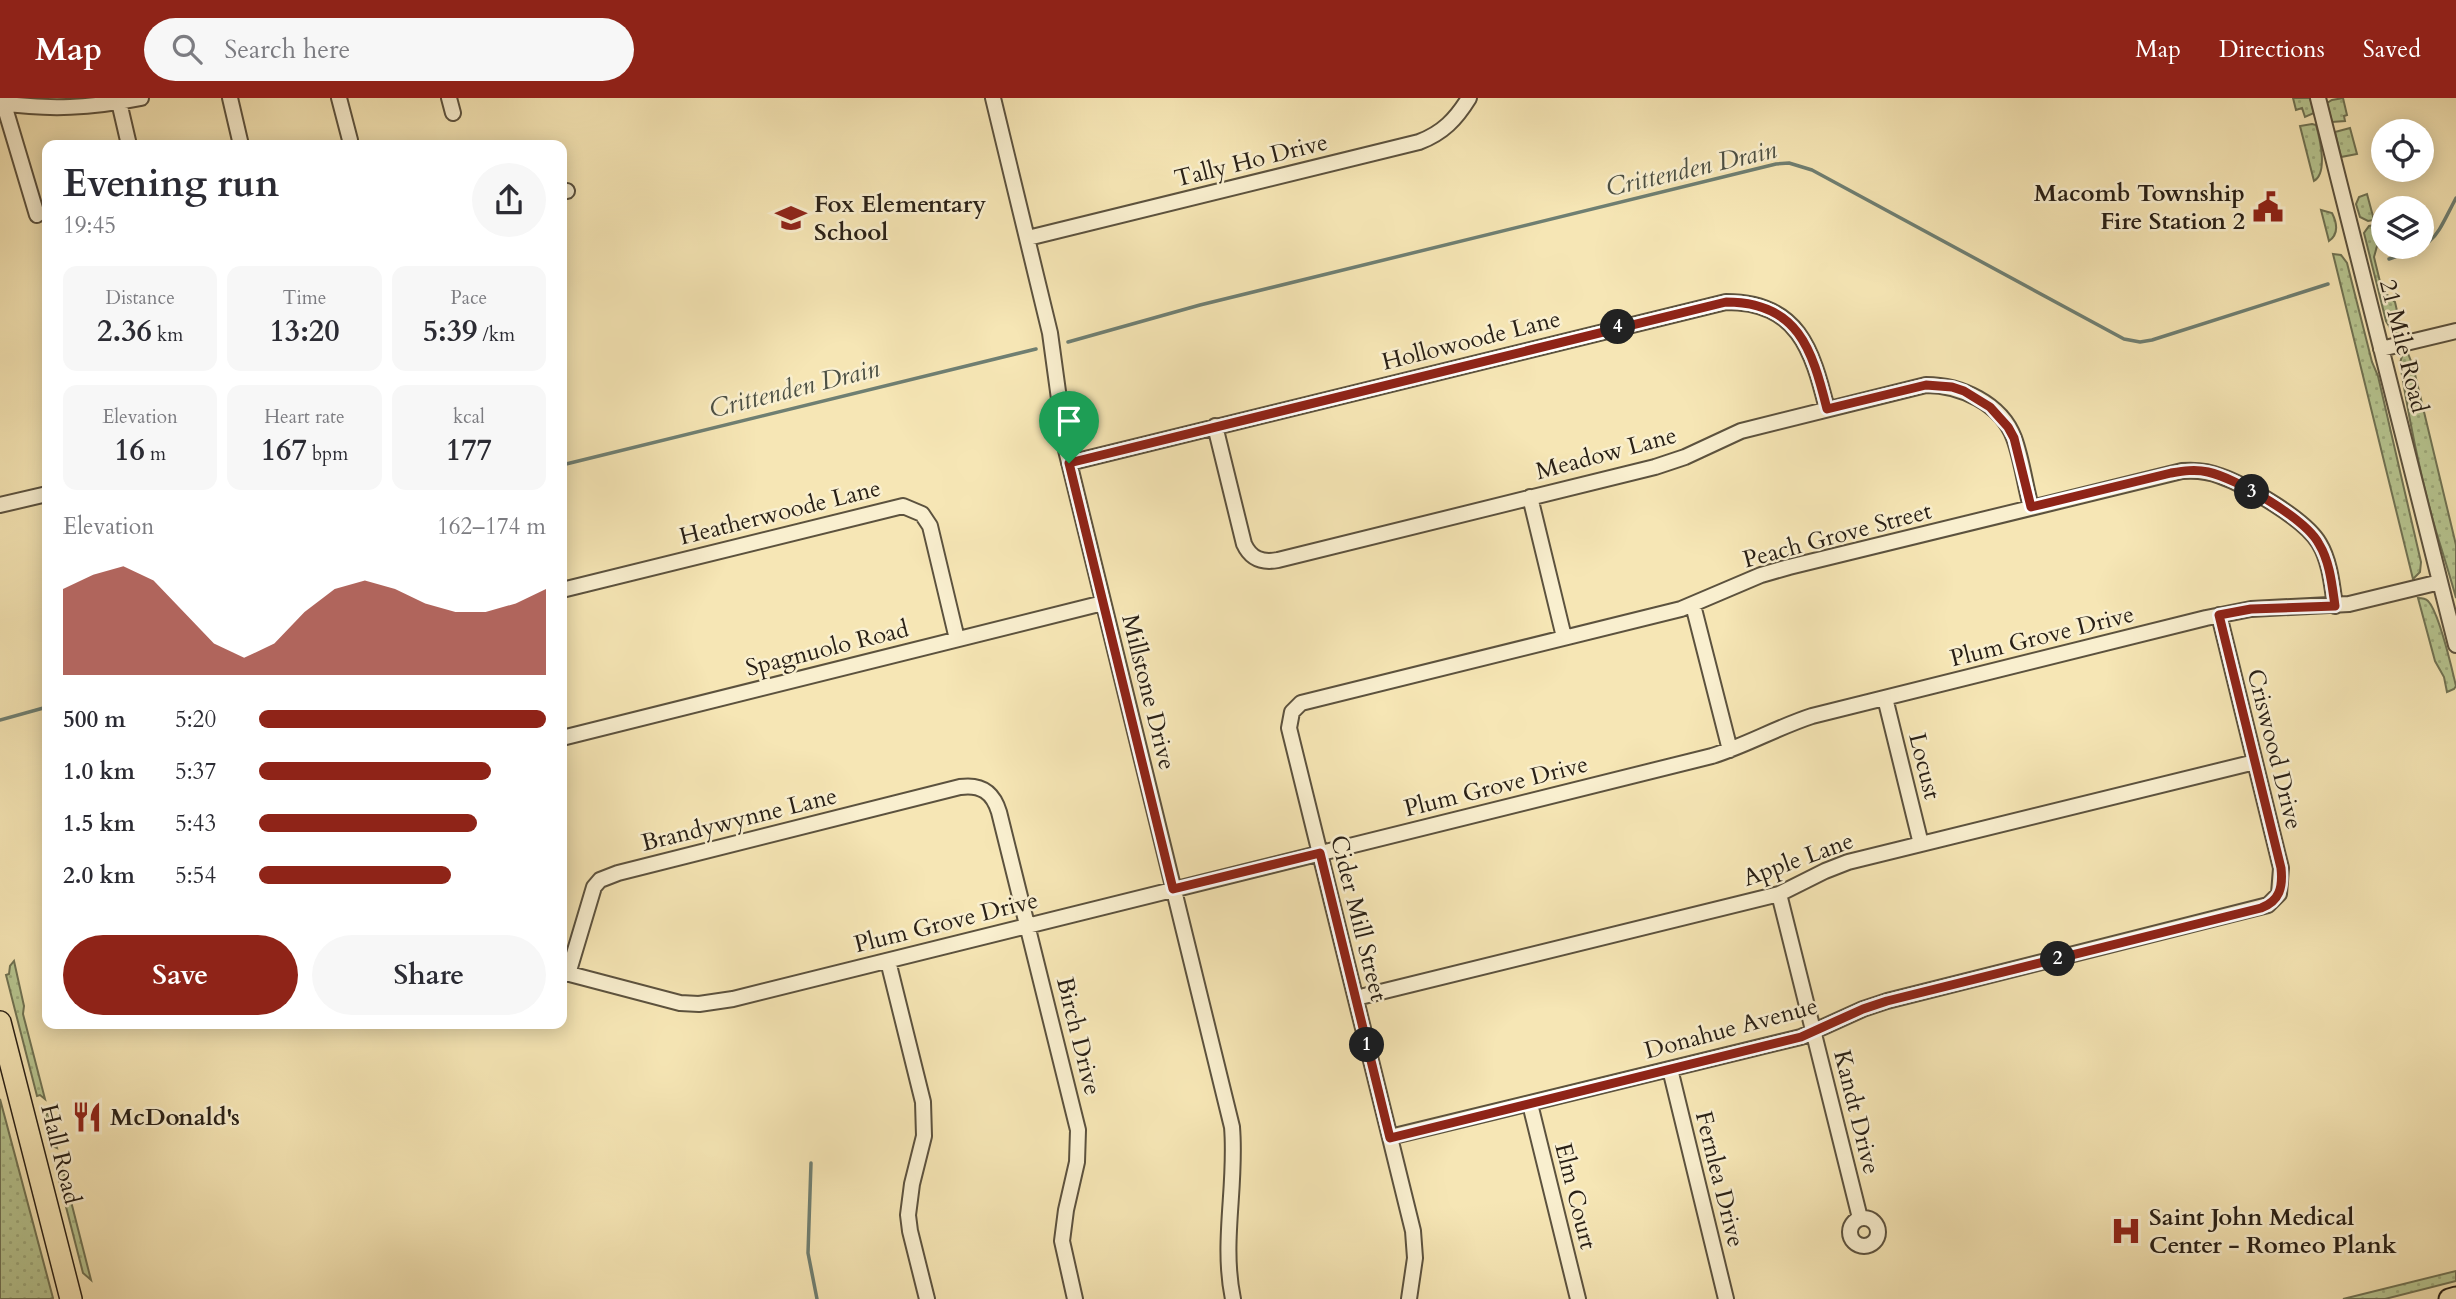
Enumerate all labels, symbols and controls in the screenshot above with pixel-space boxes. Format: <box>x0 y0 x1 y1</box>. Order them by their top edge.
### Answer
search box <box>144 18 634 81</box>
text: Map <box>35 27 102 72</box>
icon: search <box>168 30 206 68</box>
text: Search here <box>224 32 350 67</box>
text: Map <box>2135 33 2181 66</box>
text: Directions <box>2219 33 2325 66</box>
text: Saved <box>2363 33 2421 66</box>
map controls <box>2371 119 2434 259</box>
button: locate <box>2371 119 2434 182</box>
street label: Tally Ho Drive <box>1171 126 1331 195</box>
water label: Crittenden Drain <box>1602 132 1780 205</box>
text: Evening run <box>63 158 279 210</box>
button: share <box>472 163 546 237</box>
place label: Macomb Township Fire Station 2 <box>2034 177 2245 238</box>
place label: Fox Elementary School <box>814 188 986 249</box>
public building icon: Macomb Township Fire Station 2 <box>2251 190 2285 224</box>
button: layers <box>2371 196 2434 259</box>
school or university icon: Fox Elementary School <box>774 201 808 235</box>
text: 19:45 <box>63 210 116 241</box>
street label: 21 Mile Road <box>2371 276 2436 417</box>
text: Distance <box>105 285 175 311</box>
text: Time <box>283 285 326 311</box>
text: Pace <box>450 285 487 311</box>
street label: Hollowoode Lane <box>1378 302 1564 379</box>
pin: 4 <box>1600 310 1636 344</box>
text: 2.36 <box>97 311 152 352</box>
text: 13:20 <box>269 311 340 352</box>
text: 5:39 <box>423 311 477 352</box>
text: 4 <box>1613 313 1622 339</box>
text: km <box>152 322 183 348</box>
text: /km <box>477 322 515 348</box>
water label: Crittenden Drain <box>705 350 883 427</box>
pin <box>1039 391 1099 463</box>
icon: arrive <box>1050 402 1088 440</box>
text: Elevation <box>102 404 178 430</box>
text: Heart rate <box>264 404 345 430</box>
text: kcal <box>453 404 485 430</box>
street label: Meadow Lane <box>1532 419 1680 488</box>
text: 16 <box>114 430 145 471</box>
text: 167 <box>261 430 307 471</box>
text: 177 <box>446 430 492 471</box>
text: m <box>145 441 166 467</box>
text: bpm <box>307 441 348 467</box>
street label: Heatherwoode Lane <box>676 471 884 553</box>
pin: 3 <box>2234 474 2270 510</box>
text: 3 <box>2247 478 2256 504</box>
street label: Peach Grove Street <box>1739 494 1935 577</box>
text: Elevation <box>63 511 154 542</box>
text: 162–174 m <box>437 511 546 542</box>
street label: Plum Grove Drive <box>1947 598 2138 675</box>
street label: Millstone Drive <box>1113 611 1184 773</box>
street label: Spagnuolo Road <box>742 612 912 685</box>
street label: Criswood Drive <box>2239 665 2310 833</box>
text: 500 m <box>63 704 126 735</box>
text: 5:20 <box>175 704 216 735</box>
street label: Locust <box>1900 730 1949 803</box>
street label: Plum Grove Drive <box>1401 748 1592 825</box>
text: 1.0 km <box>63 756 135 787</box>
text: 5:37 <box>175 756 216 787</box>
street label: Brandywynne Lane <box>638 779 840 860</box>
text: 1.5 km <box>63 808 135 839</box>
text: 5:43 <box>175 808 216 839</box>
street label: Apple Lane <box>1738 824 1858 895</box>
street label: Cider Mill Street <box>1322 832 1395 1005</box>
text: 2.0 km <box>63 860 135 891</box>
text: 5:54 <box>175 860 216 891</box>
street label: Plum Grove Drive <box>851 884 1042 961</box>
button: Save <box>63 935 298 1015</box>
button: Share <box>312 935 546 1015</box>
pin: 2 <box>2040 942 2076 976</box>
text: 2 <box>2053 945 2062 971</box>
street label: Birch Drive <box>1048 974 1109 1099</box>
street label: Donahue Avenue <box>1641 990 1821 1067</box>
pin: 1 <box>1350 1028 1384 1062</box>
text: 1 <box>1362 1031 1371 1057</box>
street label: Kandt Drive <box>1825 1047 1888 1178</box>
restaurant icon: McDonald's <box>70 1100 104 1134</box>
street label: Hall Road <box>32 1101 89 1208</box>
place label: McDonald's <box>110 1101 240 1134</box>
street label: Fernlea Drive <box>1687 1108 1752 1250</box>
street label: Elm Court <box>1546 1139 1605 1253</box>
place label: Saint John Medical Center - Romeo Plank <box>2149 1201 2397 1262</box>
hospital icon: Saint John Medical Center - Romeo Plank <box>2109 1214 2143 1248</box>

